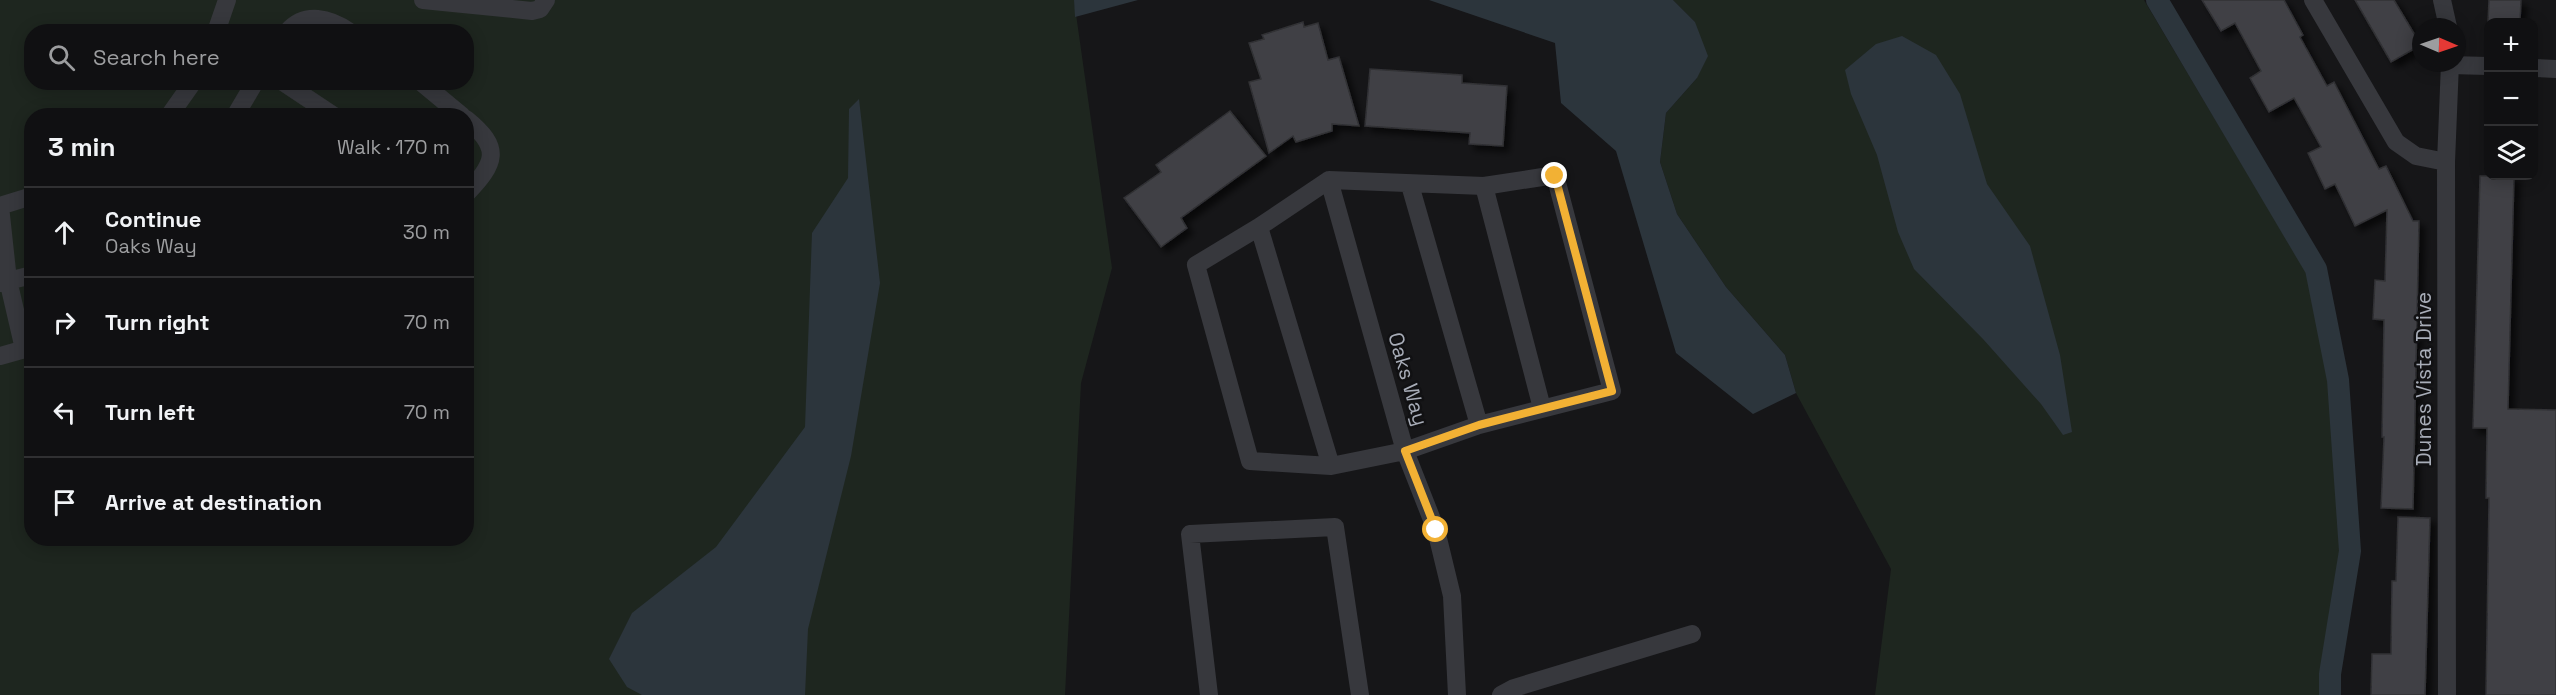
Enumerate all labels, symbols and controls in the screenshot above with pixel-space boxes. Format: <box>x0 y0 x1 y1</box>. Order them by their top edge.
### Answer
north arrow <box>2412 18 2466 72</box>
map controls <box>2484 18 2538 180</box>
button: + <box>2484 18 2538 72</box>
search box <box>24 24 474 90</box>
icon: search <box>45 41 78 74</box>
text: Search here <box>93 43 220 71</box>
button: − <box>2484 72 2538 126</box>
button: layers <box>2484 126 2538 180</box>
text: 3 min <box>48 130 116 164</box>
text: Walk · 170 m <box>337 134 450 160</box>
route end <box>1541 162 1567 188</box>
text: Continue <box>105 205 201 233</box>
icon: ahead <box>48 216 81 249</box>
text: 30 m <box>403 219 450 245</box>
text: Oaks Way <box>105 233 197 259</box>
street label: Dunes Vista Drive <box>2410 292 2437 466</box>
icon: right <box>48 306 81 339</box>
text: Turn right <box>105 308 210 336</box>
text: 70 m <box>404 309 450 335</box>
street label: Oaks Way <box>1382 329 1435 429</box>
icon: left <box>48 396 81 429</box>
text: Turn left <box>105 398 195 426</box>
text: 70 m <box>404 399 450 425</box>
icon: arrive <box>48 486 81 519</box>
text: Arrive at destination <box>105 488 322 516</box>
route start <box>1422 516 1448 542</box>

